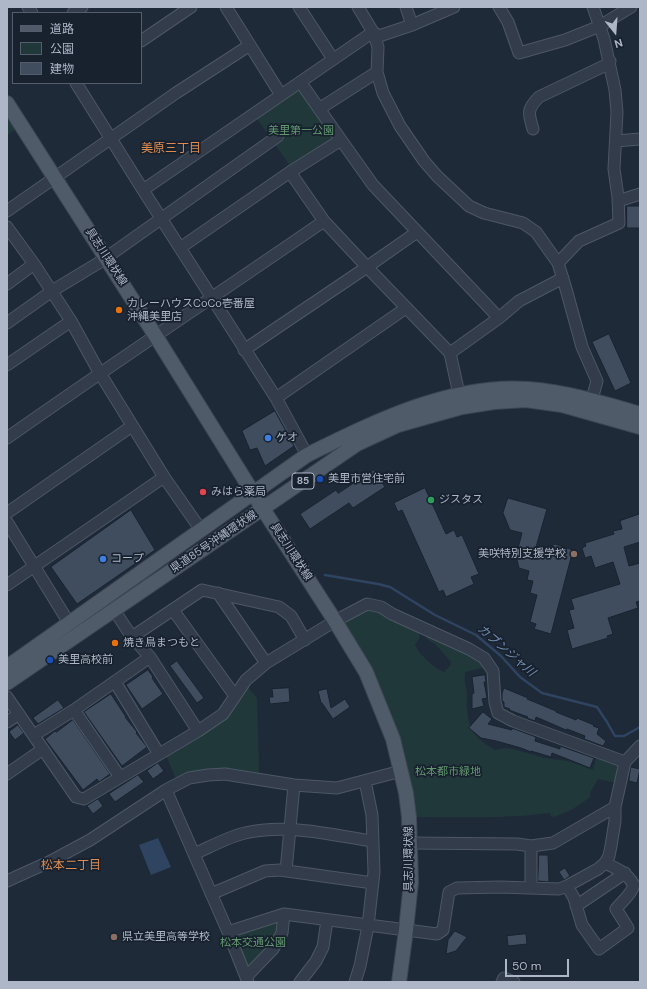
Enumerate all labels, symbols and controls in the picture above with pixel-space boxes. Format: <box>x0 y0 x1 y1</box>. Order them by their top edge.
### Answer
legend <box>12 12 142 84</box>
north arrow <box>595 12 635 52</box>
text: 道路 <box>50 21 74 37</box>
text: N <box>613 36 624 51</box>
text: 公園 <box>50 41 74 57</box>
text: 建物 <box>50 61 74 77</box>
park label: 美里第一公園 <box>268 124 334 138</box>
district label: 美原三丁目 <box>141 142 201 156</box>
street label: 具志川環状線 <box>82 226 130 288</box>
place label: カレーハウスCoCo壱番屋 沖縄美里店 <box>127 297 255 323</box>
marker: カレーハウスCoCo壱番屋 沖縄美里店 <box>114 305 124 315</box>
place label: ゲオ <box>276 431 298 445</box>
marker: ゲオ <box>263 433 273 443</box>
place label: 美里市営住宅前 <box>328 472 405 486</box>
road number: 85 <box>292 473 314 489</box>
marker: 美里市営住宅前 <box>315 474 325 484</box>
place label: みはら薬局 <box>211 485 266 499</box>
marker: みはら薬局 <box>198 487 208 497</box>
place label: ジスタス <box>439 493 483 507</box>
marker: ジスタス <box>426 495 436 505</box>
street label: 県道85号沖縄環状線 <box>168 508 260 576</box>
street label: 具志川環状線 <box>267 521 315 583</box>
place label: 美咲特別支援学校 <box>478 547 566 561</box>
marker: 美咲特別支援学校 <box>569 549 579 559</box>
place label: コープ <box>111 552 144 566</box>
marker: コープ <box>98 554 108 564</box>
water label: カブンジャ川 <box>474 622 538 680</box>
place label: 焼き鳥まつもと <box>123 636 200 650</box>
marker: 焼き鳥まつもと <box>110 638 120 648</box>
place label: 美里高校前 <box>58 653 113 667</box>
marker: 美里高校前 <box>45 655 55 665</box>
park label: 松本都市緑地 <box>415 765 481 779</box>
street label: 具志川環状線 <box>402 826 416 892</box>
district label: 松本二丁目 <box>41 859 101 873</box>
place label: 県立美里高等学校 <box>122 930 210 944</box>
marker: 県立美里高等学校 <box>109 932 119 942</box>
park label: 松本交通公園 <box>220 936 286 950</box>
scale bar <box>507 951 571 977</box>
text: 50 m <box>512 958 541 974</box>

